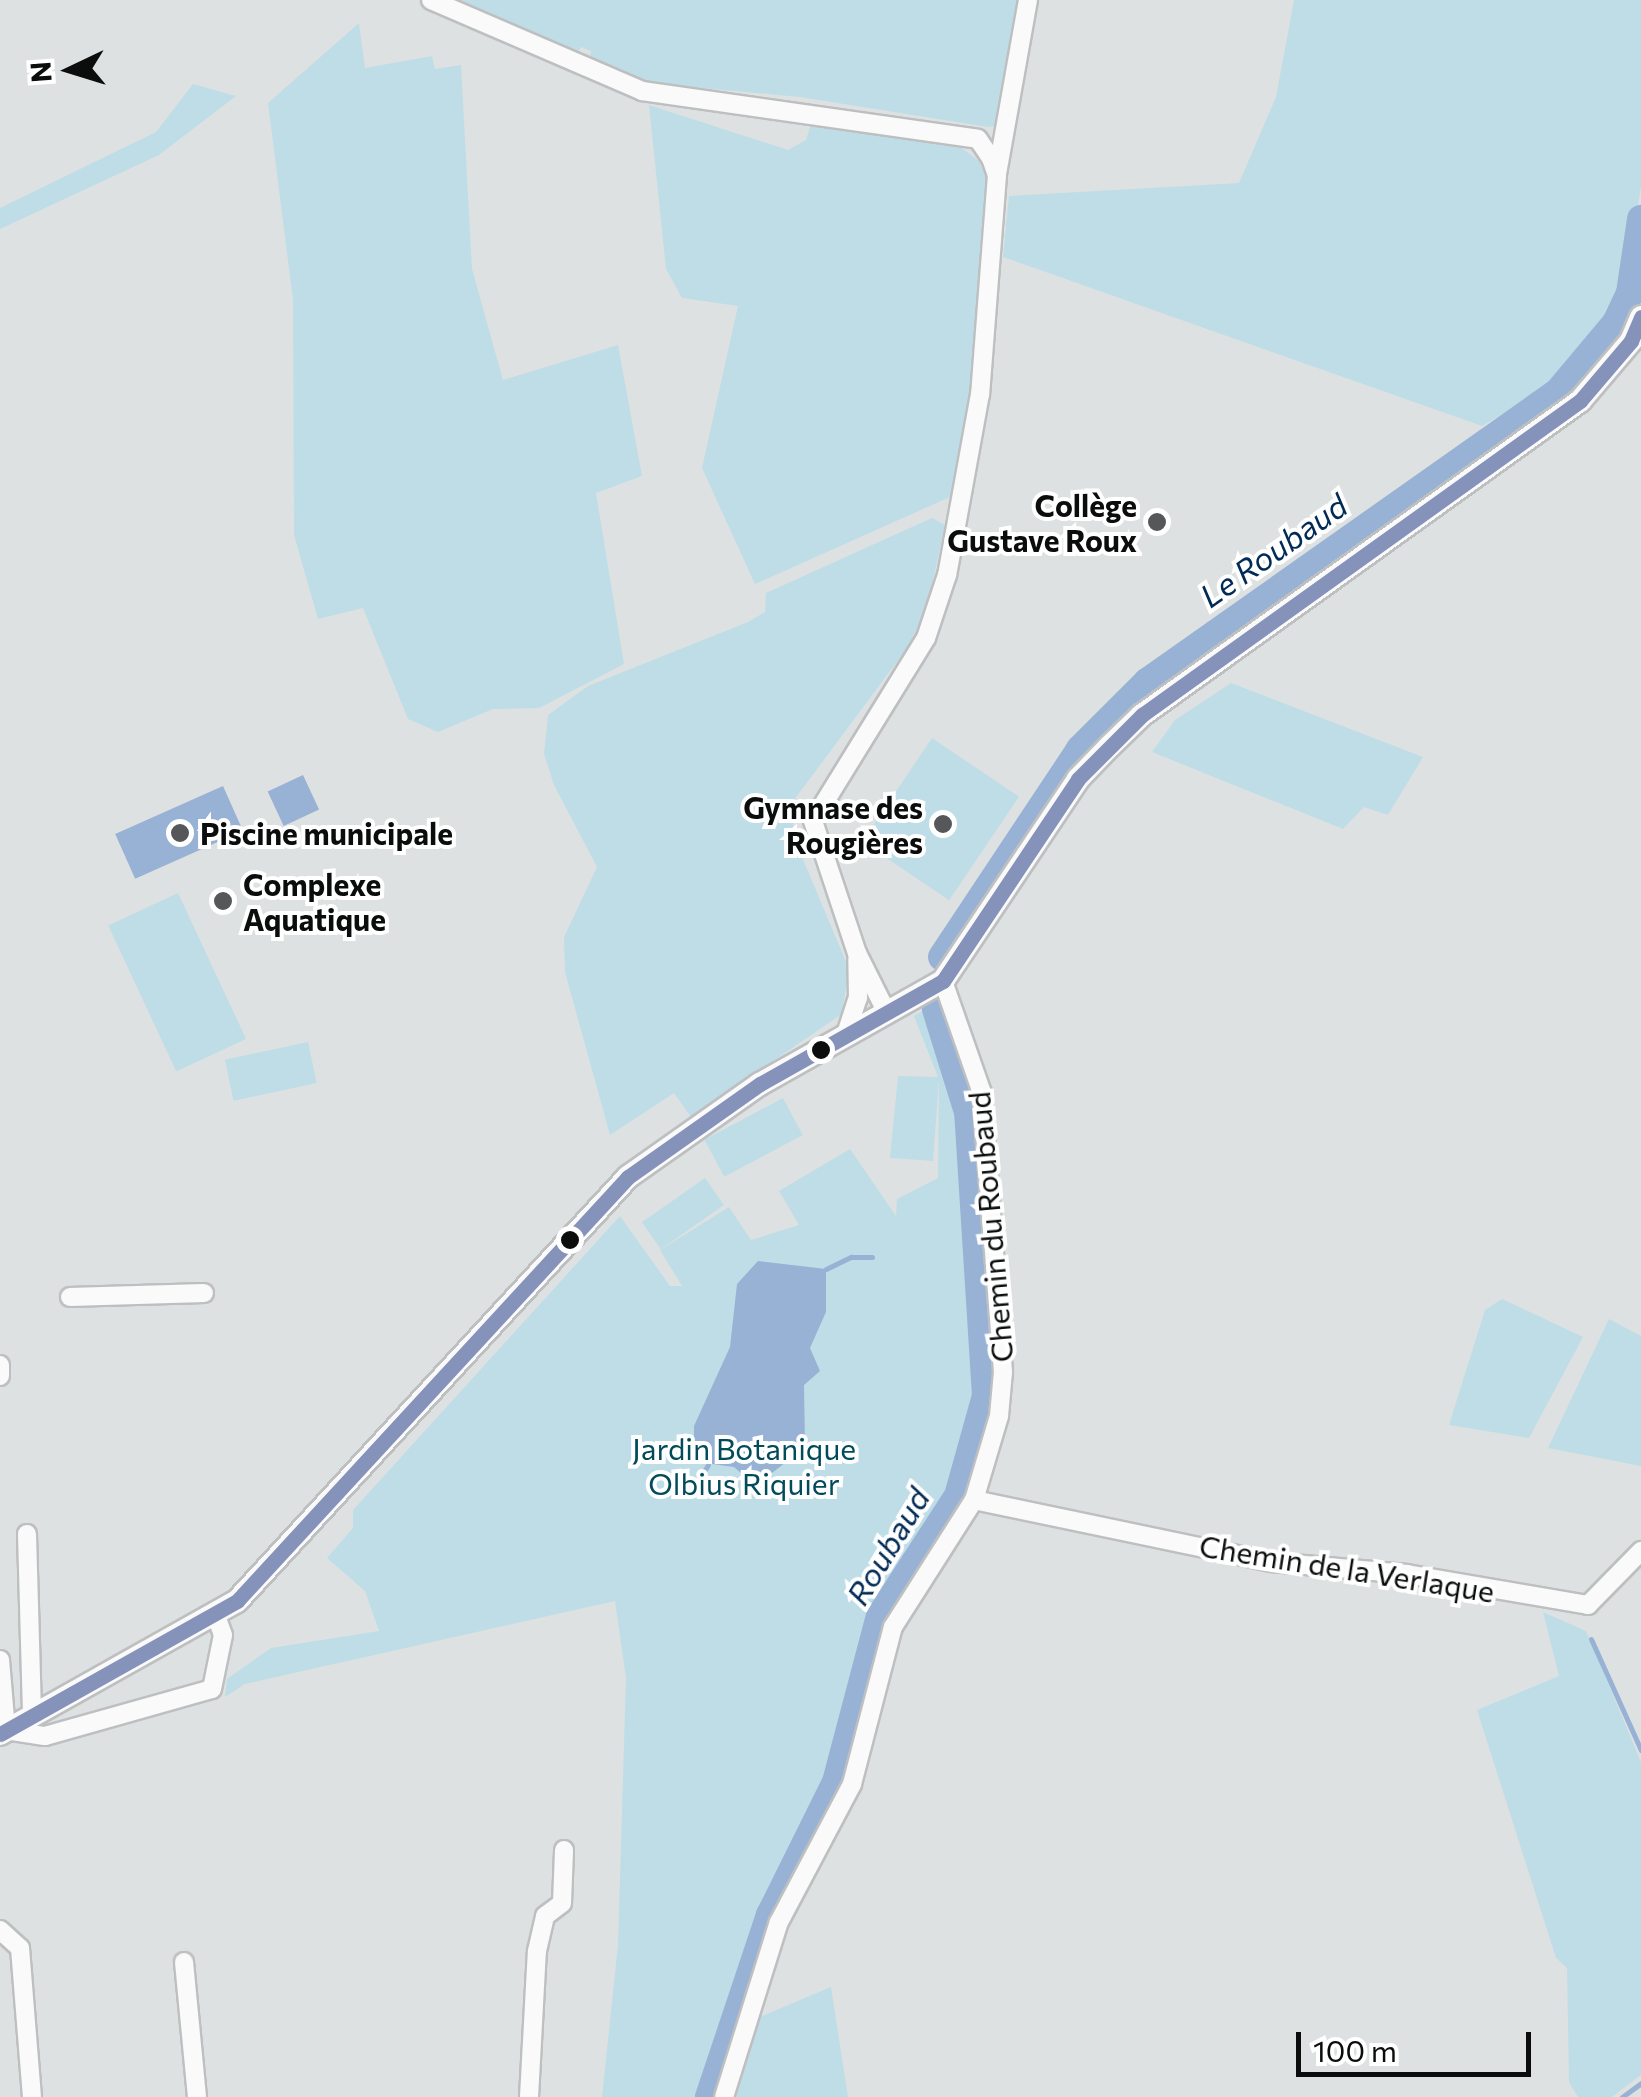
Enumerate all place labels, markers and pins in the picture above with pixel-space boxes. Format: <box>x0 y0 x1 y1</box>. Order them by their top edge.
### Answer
place label: Collège Gustave Roux <box>947 487 1137 558</box>
marker: Collège Gustave Roux <box>1146 511 1168 533</box>
place label: Gymnase des Rougières <box>743 789 923 860</box>
marker: Gymnase des Rougières <box>932 813 954 835</box>
place label: Piscine municipale <box>200 815 453 851</box>
marker: Piscine municipale <box>169 822 191 844</box>
place label: Complexe Aquatique <box>243 866 386 936</box>
marker: Complexe Aquatique <box>212 890 234 912</box>
unlabelled marker <box>811 1040 831 1060</box>
unlabelled marker <box>560 1230 580 1250</box>

